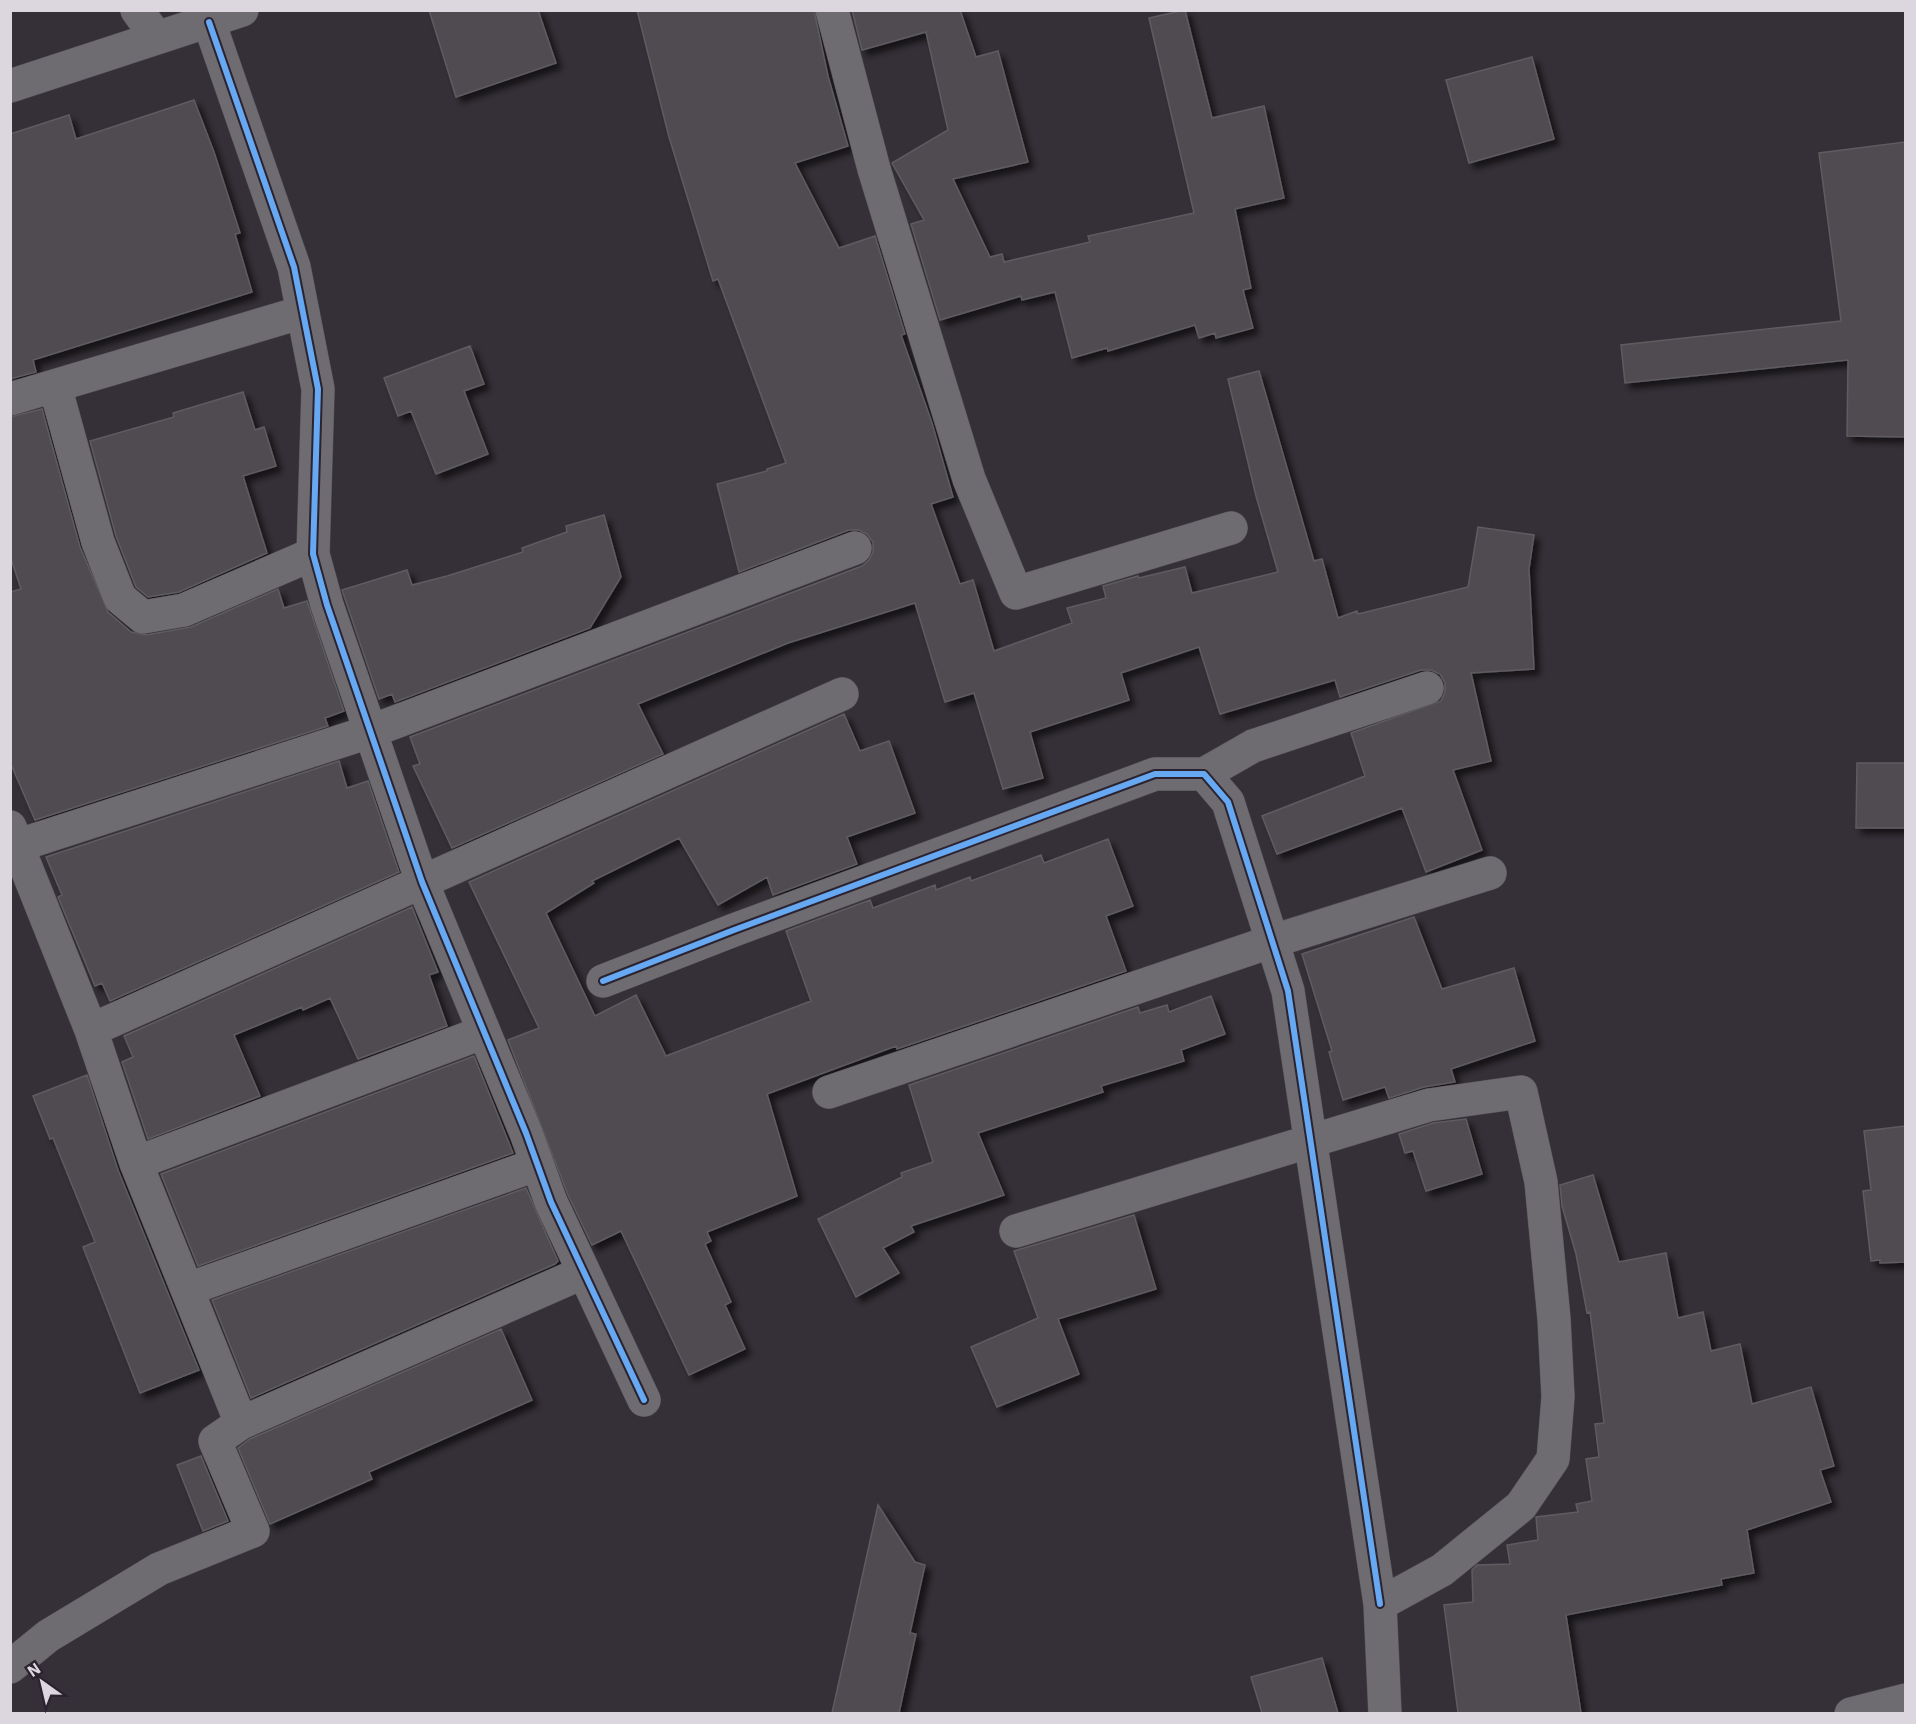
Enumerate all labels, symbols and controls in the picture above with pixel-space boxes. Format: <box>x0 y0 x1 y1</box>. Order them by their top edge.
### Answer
north arrow <box>12 1652 72 1712</box>
text: N <box>23 1658 44 1681</box>

